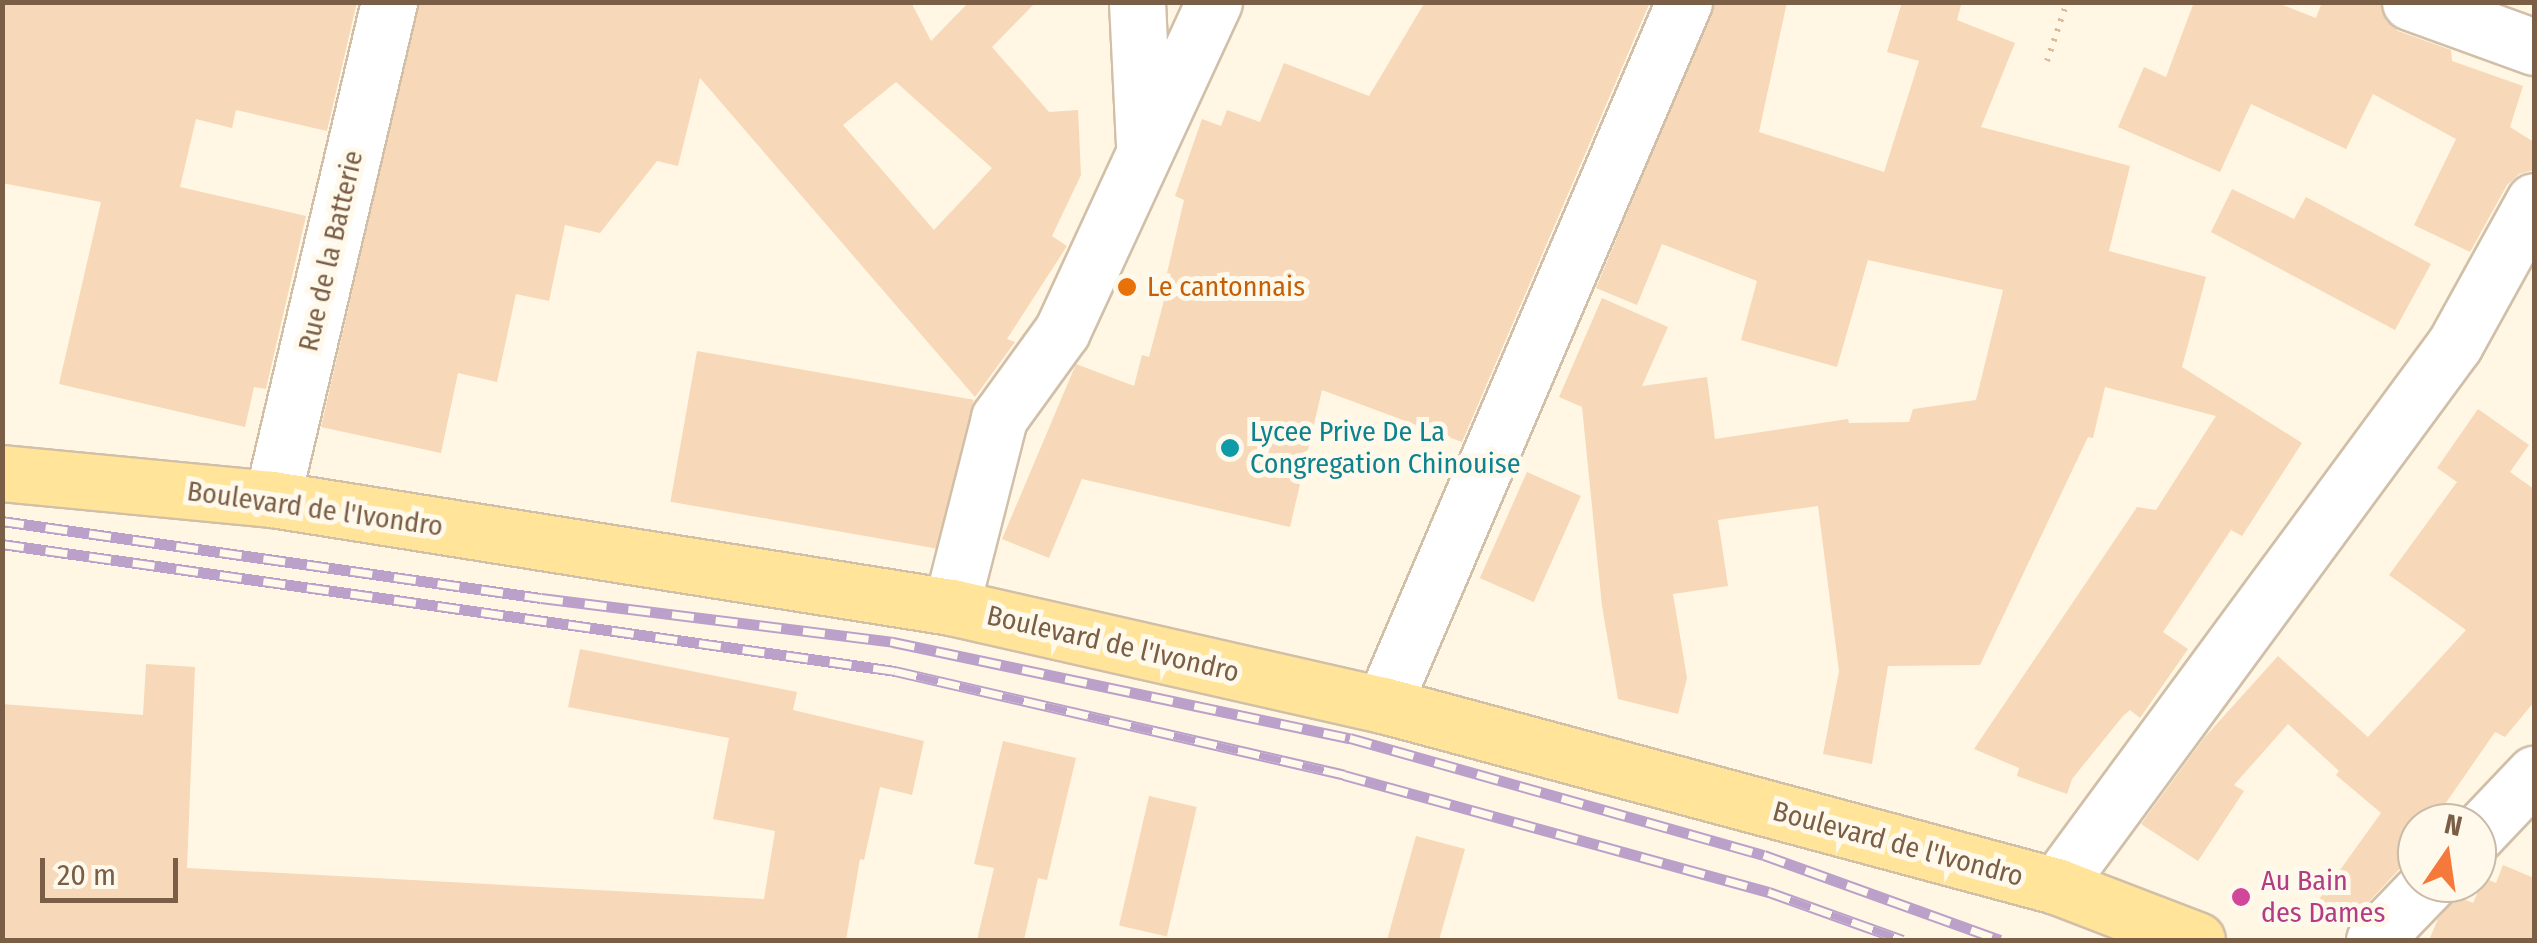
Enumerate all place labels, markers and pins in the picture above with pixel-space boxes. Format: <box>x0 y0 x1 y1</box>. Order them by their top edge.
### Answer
place label: Le cantonnais <box>1147 270 1305 304</box>
marker: Le cantonnais <box>1116 276 1138 298</box>
place label: Lycee Prive De La Congregation Chinouise <box>1250 415 1520 481</box>
marker: Lycee Prive De La Congregation Chinouise <box>1219 437 1241 459</box>
place label: Au Bain des Dames <box>2261 864 2385 930</box>
marker: Au Bain des Dames <box>2230 886 2252 908</box>

